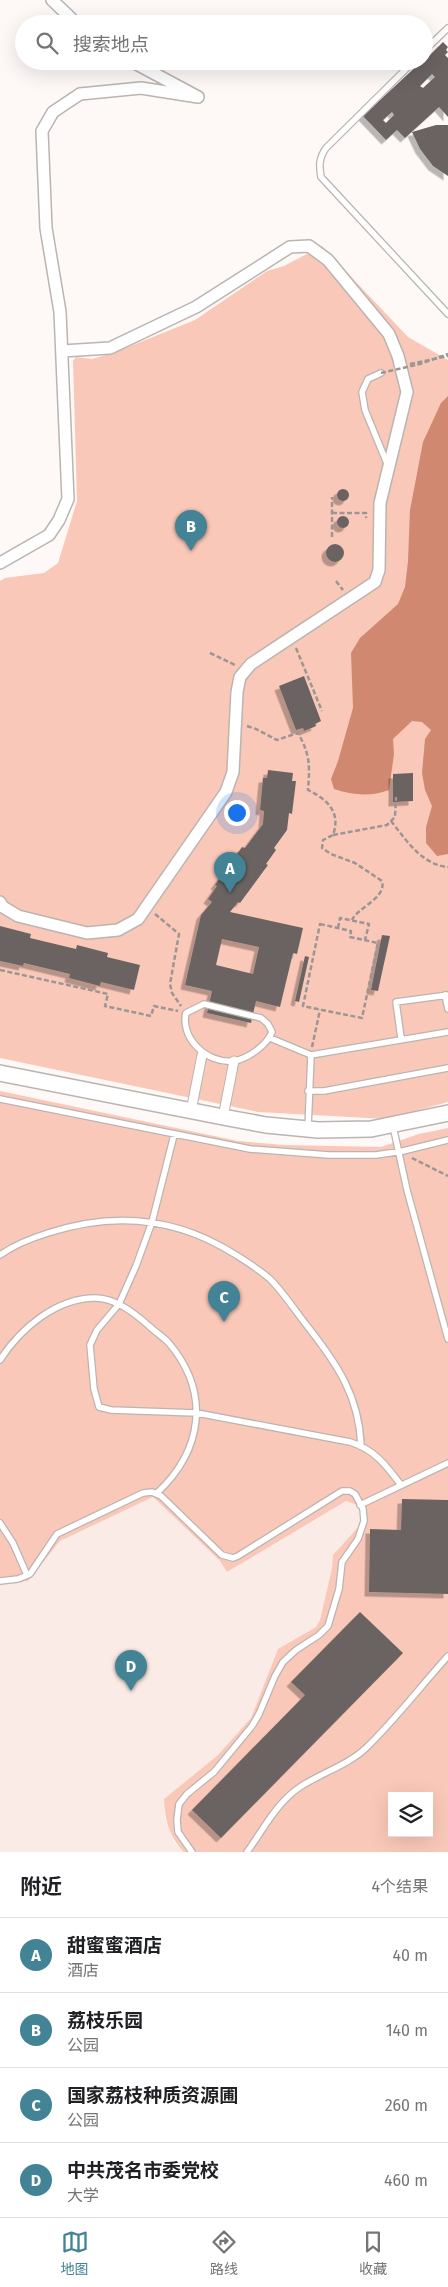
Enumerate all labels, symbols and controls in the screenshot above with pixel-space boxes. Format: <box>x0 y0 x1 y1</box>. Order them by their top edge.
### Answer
search box <box>15 15 433 70</box>
icon: search <box>33 29 61 57</box>
text: 搜索地点 <box>73 33 149 56</box>
pin: B <box>175 510 207 551</box>
your location <box>224 800 250 826</box>
pin: A <box>214 852 246 893</box>
pin: C <box>208 1281 240 1322</box>
pin: D <box>115 1650 147 1691</box>
map controls <box>388 1792 433 1837</box>
button: layers <box>388 1792 433 1837</box>
text: 附近 <box>20 1874 62 1900</box>
text: 4个结果 <box>371 1877 428 1896</box>
text: 甜蜜蜜酒店 <box>67 1934 162 1957</box>
text: A <box>31 1946 41 1965</box>
text: 40 m <box>393 1946 428 1965</box>
text: 酒店 <box>67 1961 99 1980</box>
text: 荔枝乐园 <box>67 2009 143 2032</box>
text: B <box>31 2021 41 2040</box>
text: 140 m <box>386 2021 428 2040</box>
text: 公园 <box>67 2036 99 2055</box>
text: 国家荔枝种质资源圃 <box>67 2084 238 2107</box>
text: C <box>31 2096 41 2115</box>
text: 260 m <box>385 2096 428 2115</box>
text: 公园 <box>67 2111 99 2130</box>
text: 中共茂名市委党校 <box>67 2159 219 2182</box>
text: D <box>31 2171 41 2190</box>
text: 460 m <box>384 2171 428 2190</box>
text: 大学 <box>67 2186 99 2205</box>
tab: 地图 <box>61 2228 89 2278</box>
tab: 路线 <box>210 2228 238 2278</box>
tab: 收藏 <box>359 2228 387 2278</box>

